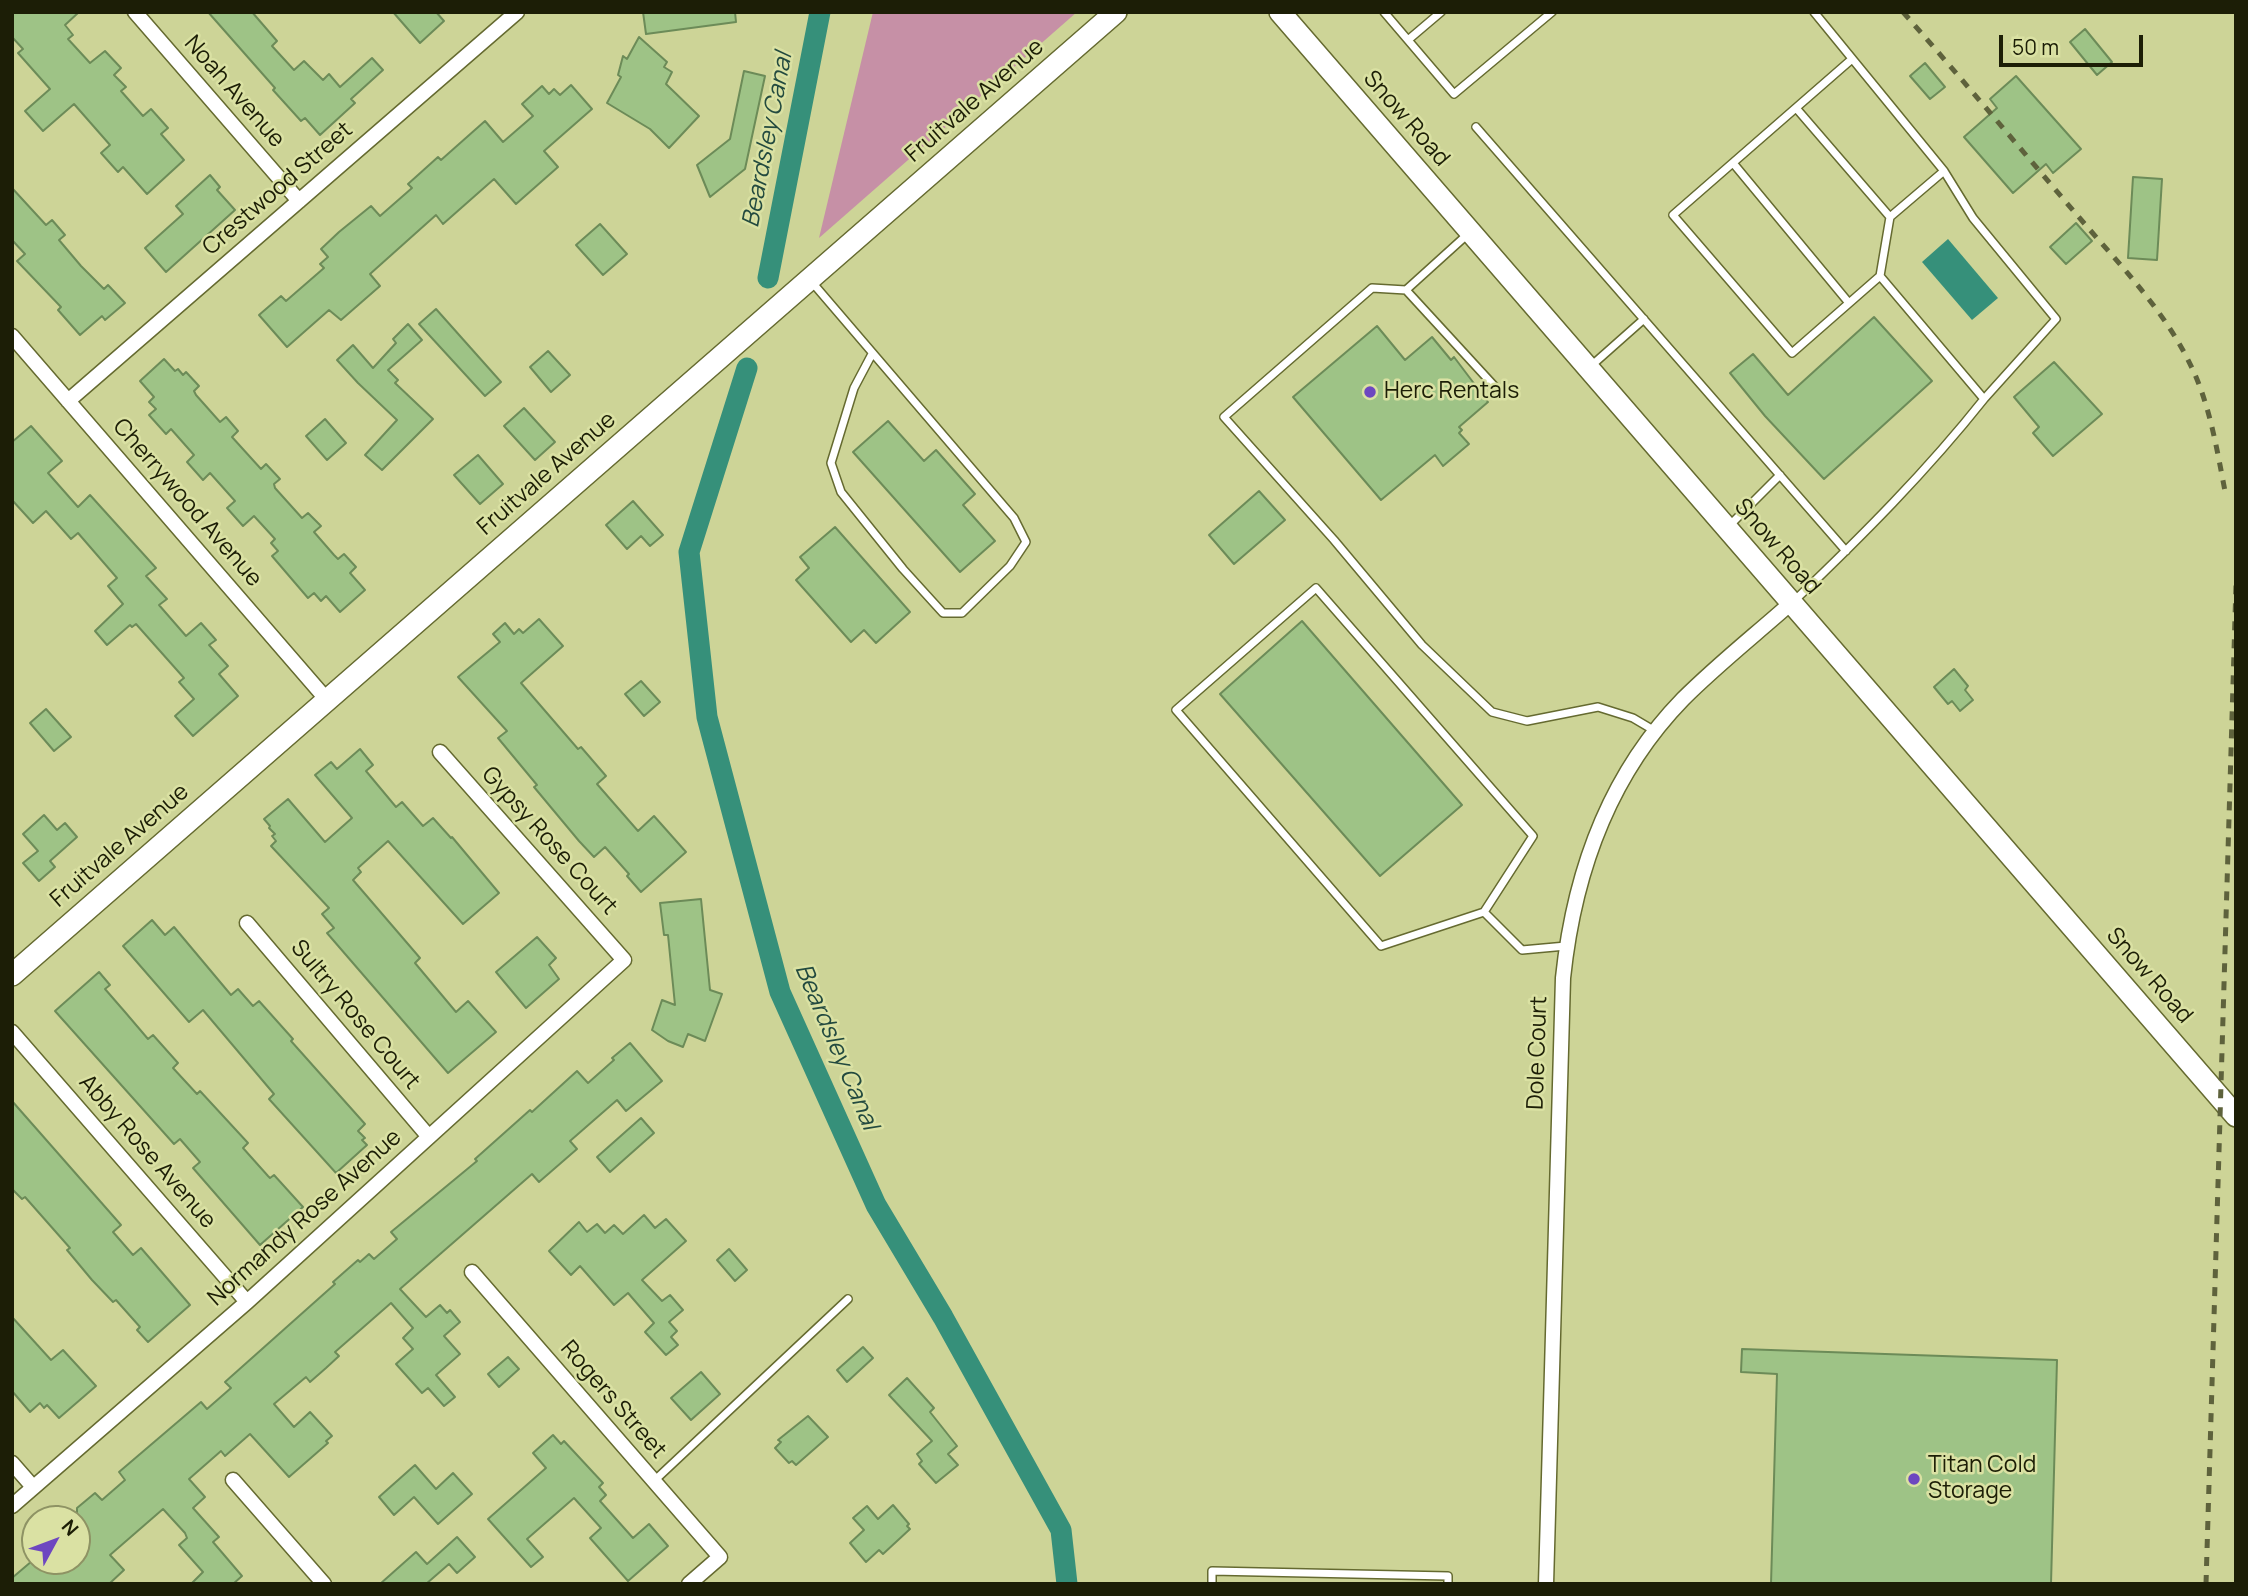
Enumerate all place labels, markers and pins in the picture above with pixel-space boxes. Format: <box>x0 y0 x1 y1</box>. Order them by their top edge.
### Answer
place label: Herc Rentals <box>1384 378 1519 406</box>
marker: Herc Rentals <box>1362 384 1378 400</box>
place label: Titan Cold Storage <box>1928 1452 2036 1506</box>
marker: Titan Cold Storage <box>1906 1471 1922 1487</box>

